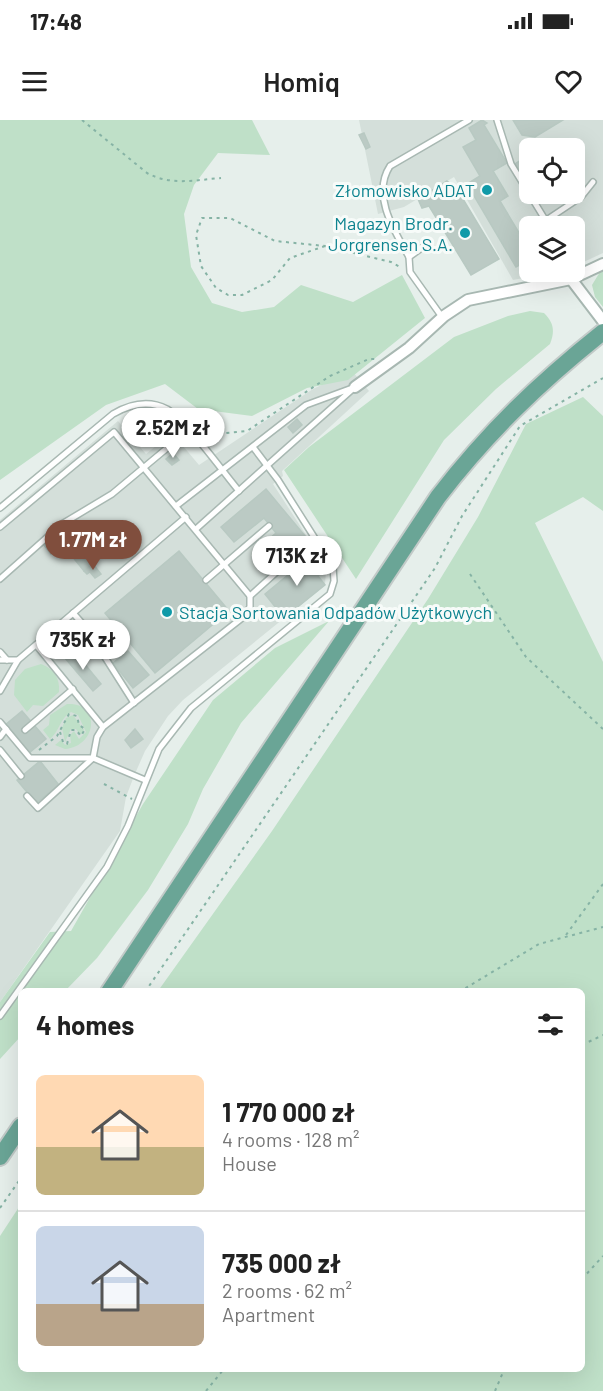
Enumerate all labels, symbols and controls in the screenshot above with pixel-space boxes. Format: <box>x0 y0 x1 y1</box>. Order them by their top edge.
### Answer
text: 17:48 <box>30 8 82 34</box>
icon: menu <box>18 65 51 98</box>
text: Homiq <box>263 65 340 97</box>
icon: heart <box>552 65 585 98</box>
map controls <box>519 138 585 282</box>
button: locate <box>519 138 585 204</box>
place label: Złomowisko ADAT <box>335 179 475 201</box>
marker: Złomowisko ADAT <box>480 183 494 197</box>
place label: Magazyn Brodr. Jorgrensen S.A. <box>328 212 453 255</box>
button: layers <box>519 216 585 282</box>
marker: Magazyn Brodr. Jorgrensen S.A. <box>458 226 472 240</box>
pin: 2.52M zł <box>111 408 235 459</box>
text: 2.52M zł <box>136 415 210 439</box>
pin: 1.77M zł <box>31 520 155 571</box>
text: 1.77M zł <box>59 527 127 551</box>
pin: 713K zł <box>242 536 352 587</box>
text: 713K zł <box>266 543 328 567</box>
place label: Stacja Sortowania Odpadów Użytkowych <box>179 601 492 623</box>
marker: Stacja Sortowania Odpadów Użytkowych <box>160 605 174 619</box>
pin: 735K zł <box>28 620 138 671</box>
text: 735K zł <box>50 627 116 651</box>
icon: filters <box>534 1008 567 1041</box>
text: 4 homes <box>36 1009 134 1040</box>
text: 1 770 000 zł <box>222 1096 355 1127</box>
icon: home <box>84 1099 156 1171</box>
text: 4 rooms · 128 m² <box>222 1127 360 1151</box>
text: House <box>222 1151 277 1175</box>
text: 735 000 zł <box>222 1247 341 1278</box>
icon: home <box>84 1250 156 1322</box>
text: 2 rooms · 62 m² <box>222 1278 352 1302</box>
text: Apartment <box>222 1302 315 1326</box>

